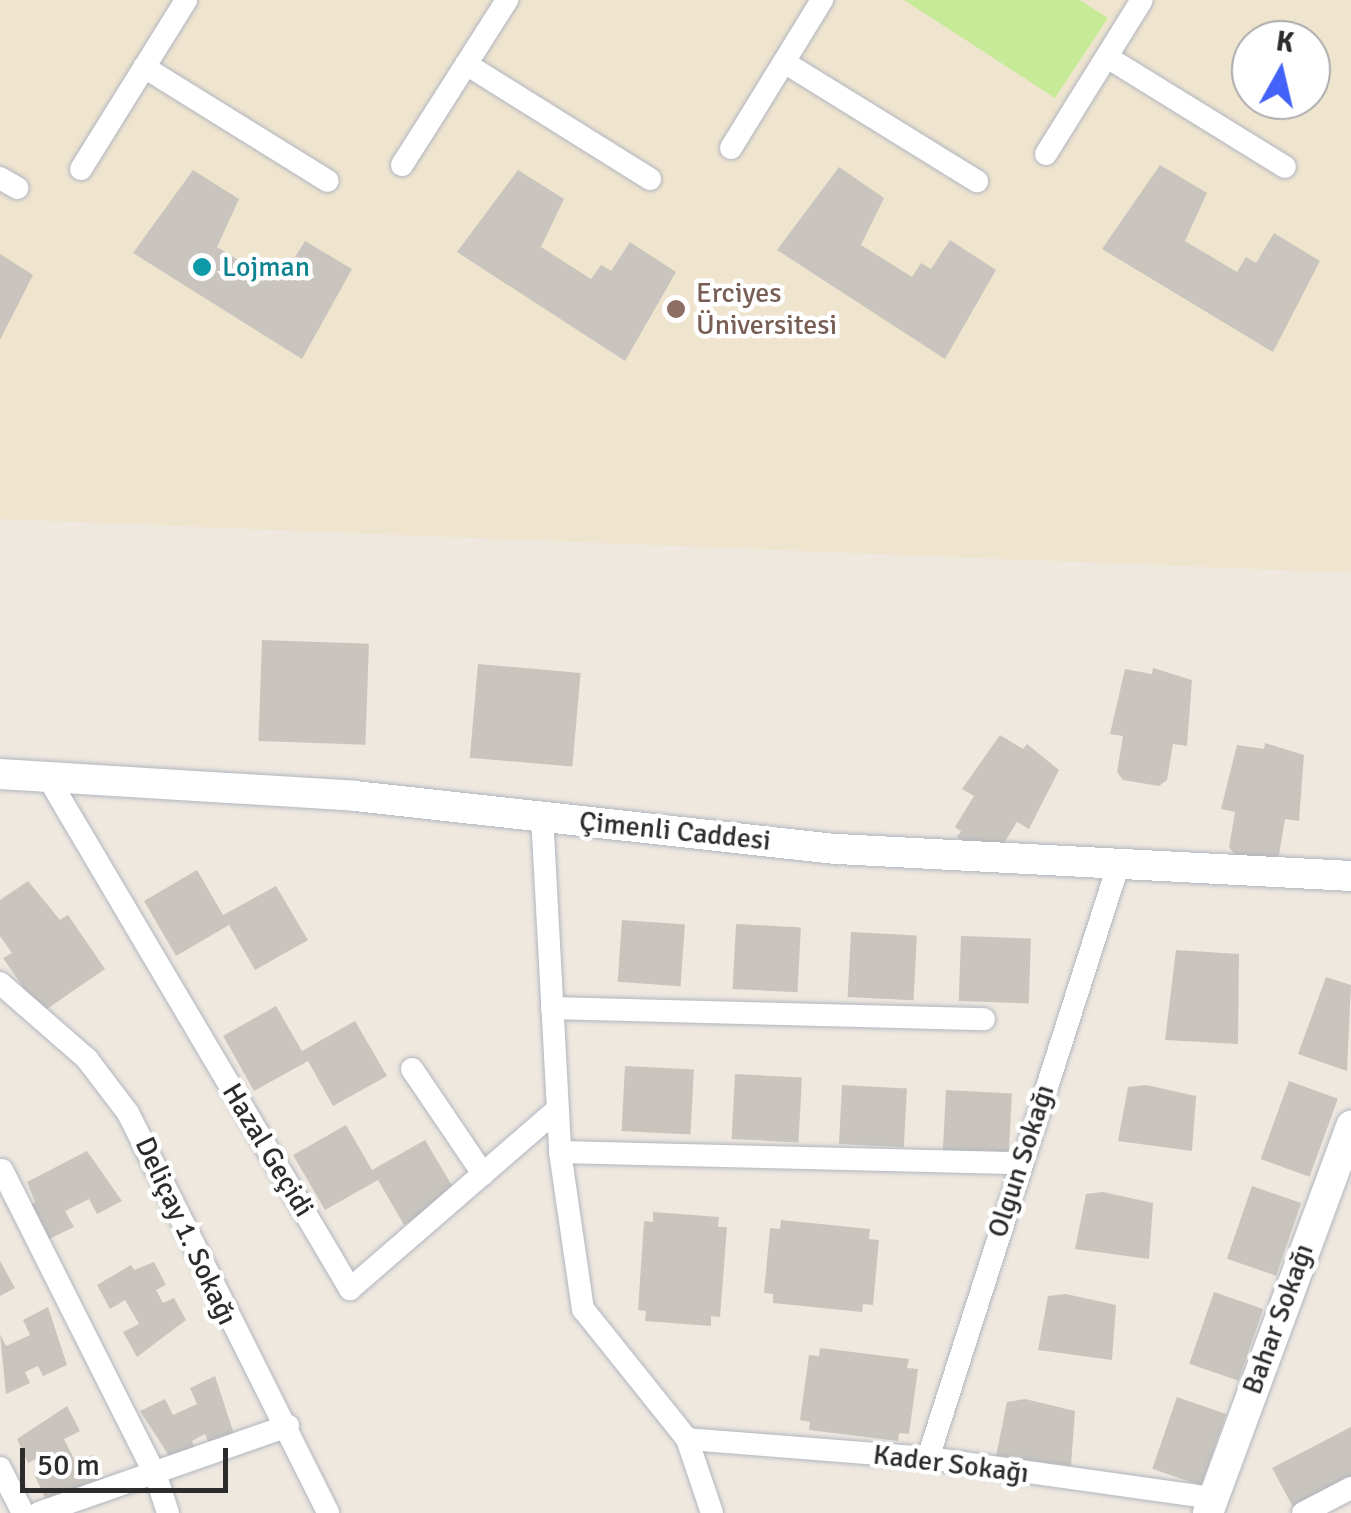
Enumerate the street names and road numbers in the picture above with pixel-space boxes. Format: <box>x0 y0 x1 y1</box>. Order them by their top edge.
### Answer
street label: Çimenli Caddesi <box>578 804 772 858</box>
street label: Hazal Geçidi <box>215 1077 321 1223</box>
street label: Olgun Sokağı <box>981 1080 1061 1242</box>
street label: Deliçay 1. Sokağı <box>128 1132 244 1330</box>
street label: Bahar Sokağı <box>1235 1239 1321 1399</box>
street label: Kader Sokağı <box>871 1438 1031 1490</box>

